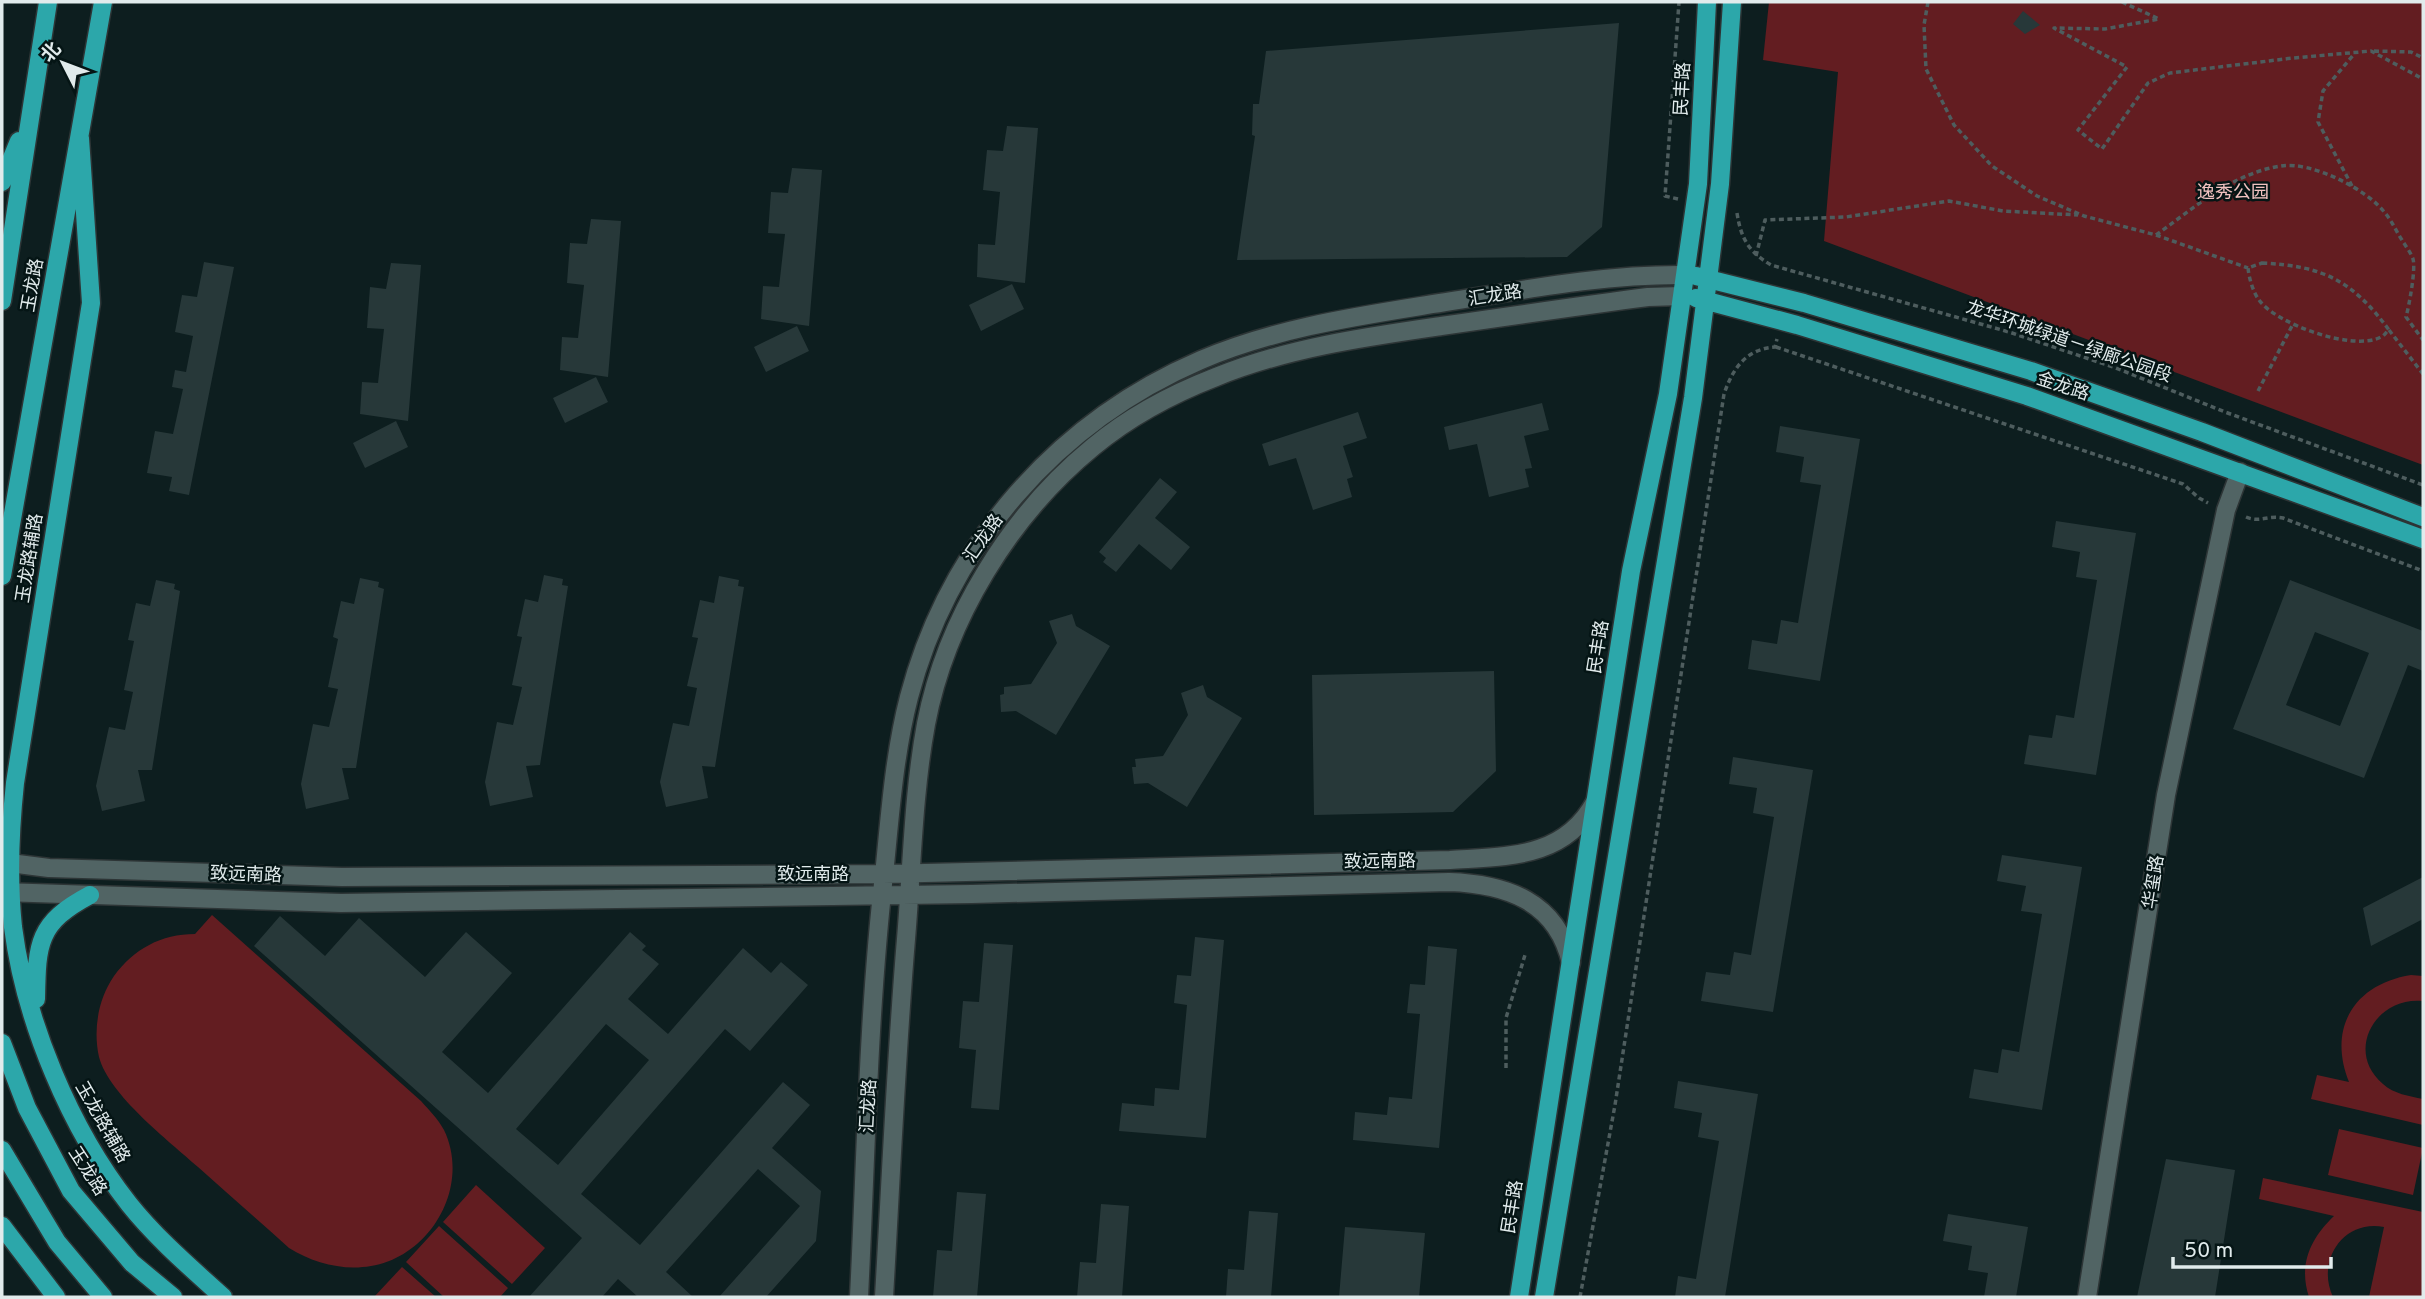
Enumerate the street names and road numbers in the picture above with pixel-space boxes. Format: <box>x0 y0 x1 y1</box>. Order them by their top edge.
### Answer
street label: 民丰路 <box>1671 62 1696 117</box>
street label: 玉龙路 <box>17 257 49 314</box>
street label: 汇龙路 <box>1467 281 1524 312</box>
street label: 龙华环城绿道－绿廊公园段 <box>1963 296 2174 388</box>
street label: 金龙路 <box>2033 368 2092 407</box>
street label: 汇龙路 <box>959 510 1009 568</box>
street label: 玉龙路辅路 <box>12 512 49 604</box>
street label: 民丰路 <box>1584 619 1615 676</box>
street label: 致远南路 <box>1344 850 1416 875</box>
street label: 华玺路 <box>2139 854 2170 911</box>
street label: 致远南路 <box>210 863 282 888</box>
street label: 致远南路 <box>777 864 849 887</box>
street label: 玉龙路辅路 <box>69 1078 134 1167</box>
street label: 汇龙路 <box>857 1079 882 1134</box>
street label: 玉龙路 <box>62 1143 111 1201</box>
street label: 民丰路 <box>1498 1179 1529 1236</box>

